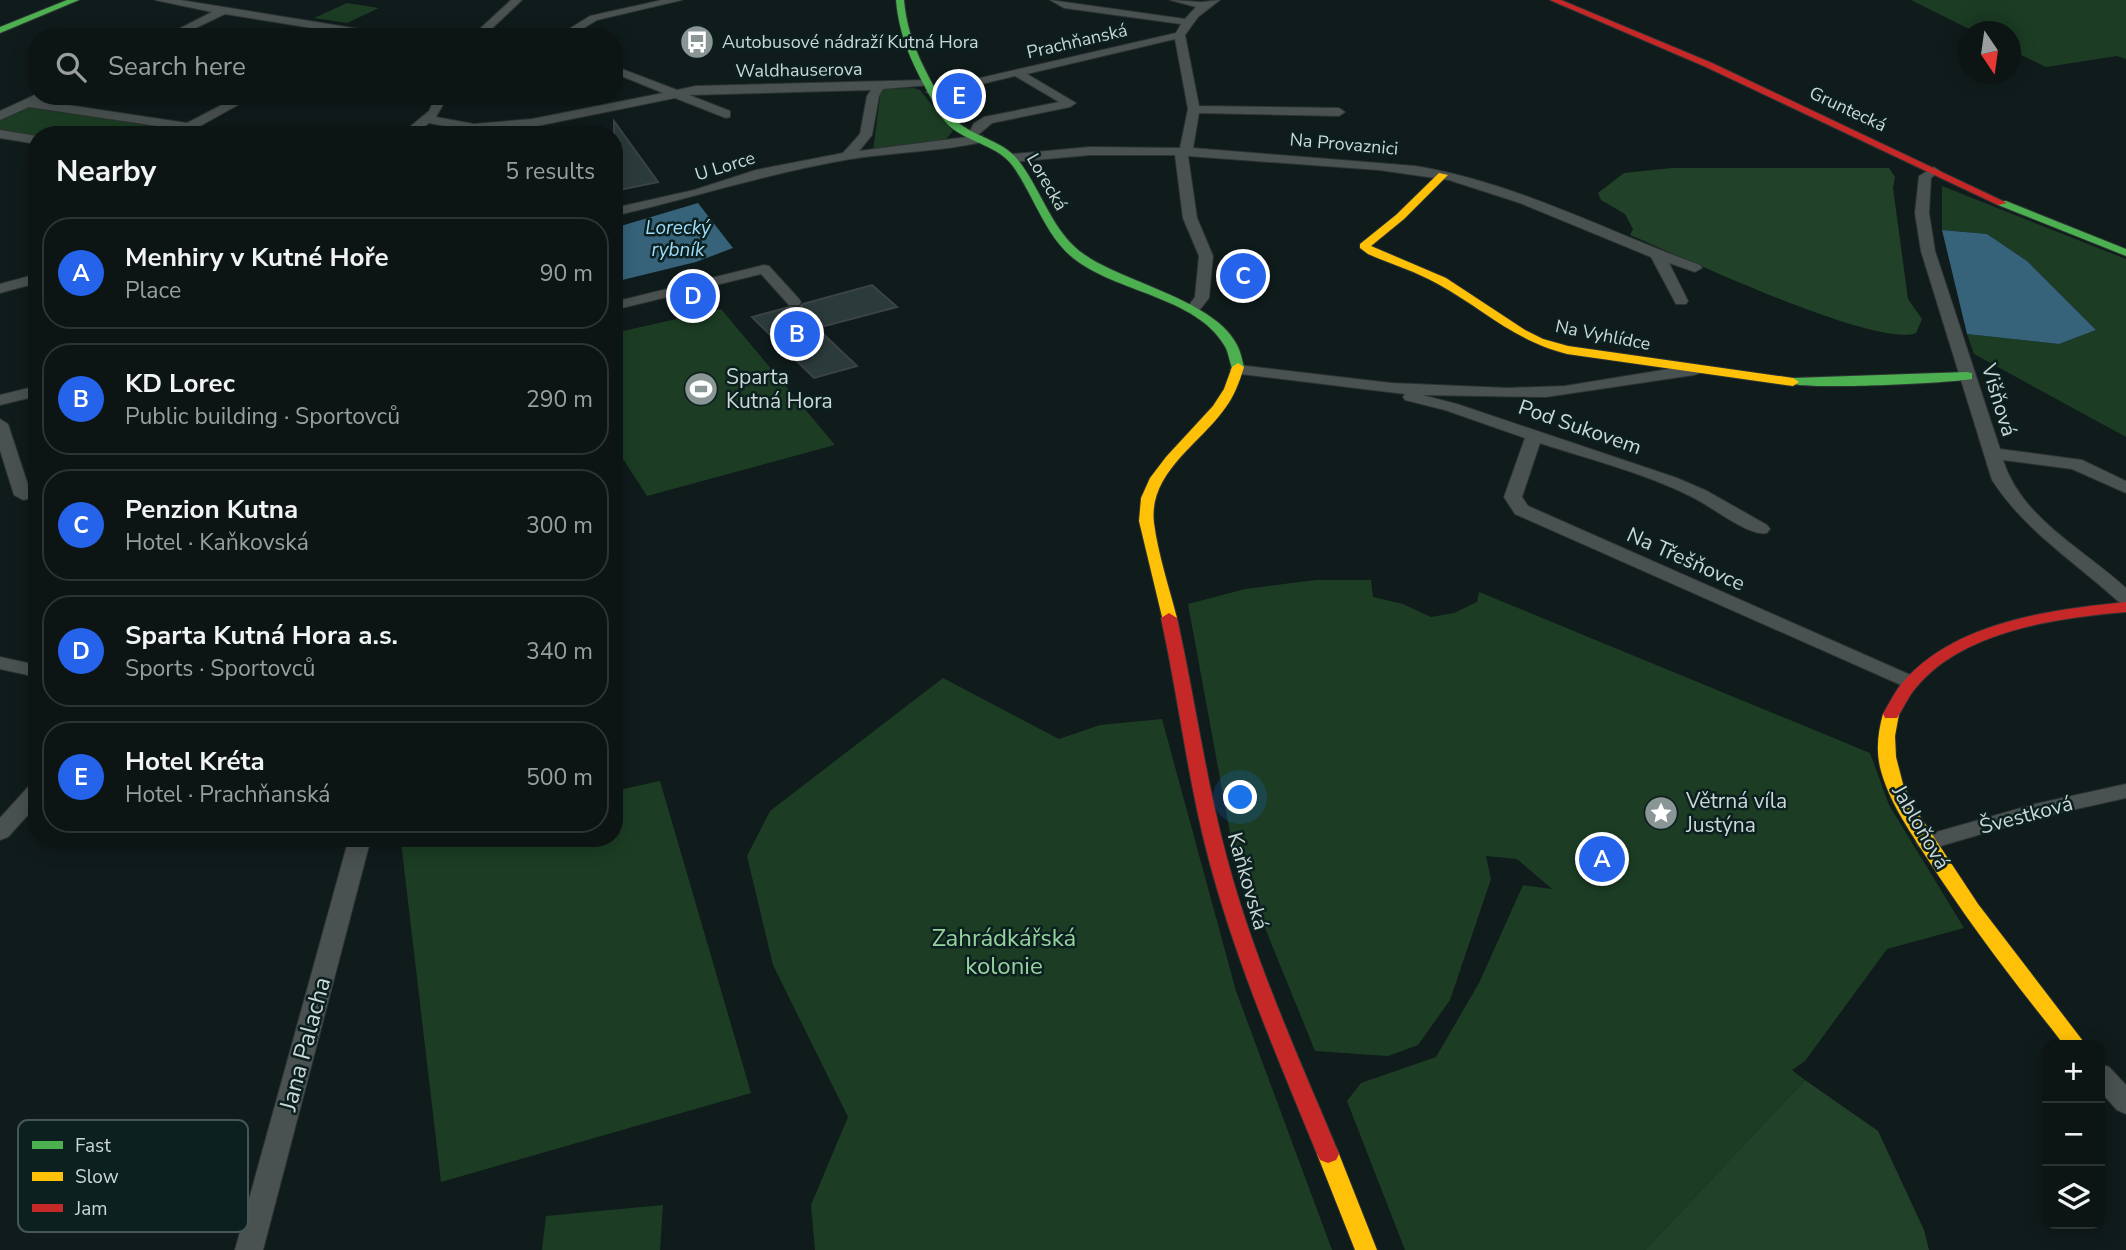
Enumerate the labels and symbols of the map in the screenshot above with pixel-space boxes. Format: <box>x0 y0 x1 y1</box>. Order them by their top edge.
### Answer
street label: Prachňanská <box>1024 18 1130 64</box>
north arrow <box>1958 21 2021 84</box>
bus stop icon: Autobusové nádraží Kutná Hora <box>678 23 716 61</box>
place label: Autobusové nádraží Kutná Hora <box>722 30 979 54</box>
street label: Waldhauserova <box>735 57 863 83</box>
pin: E <box>936 70 982 122</box>
street label: Gruntecká <box>1806 81 1890 137</box>
street label: Na Provaznici <box>1289 127 1399 161</box>
street label: U Lorce <box>692 146 758 186</box>
street label: Lorecká <box>1021 149 1073 215</box>
water label: Lorecký rybník <box>645 215 712 263</box>
pin: C <box>1220 250 1266 302</box>
pin: D <box>670 270 716 322</box>
pin: B <box>774 308 820 360</box>
street label: Na Vyhlídce <box>1553 314 1653 356</box>
street label: Višňová <box>1974 359 2023 440</box>
place label: Sparta Kutná Hora <box>726 363 833 415</box>
sports icon: Sparta Kutná Hora <box>682 370 720 408</box>
street label: Pod Sukovem <box>1515 393 1645 461</box>
street label: Na Třešňovce <box>1622 520 1750 598</box>
street label: Jabloňová <box>1885 779 1956 874</box>
your location <box>1223 780 1257 814</box>
place label: Větrná víla Justýna <box>1685 787 1787 839</box>
street label: Švestková <box>1976 789 2076 841</box>
place icon: Větrná víla Justýna <box>1642 794 1680 832</box>
street label: Kaňkovská <box>1221 829 1275 933</box>
pin: A <box>1579 833 1625 885</box>
park label: Zahrádkářská kolonie <box>932 922 1076 982</box>
street label: Jana Palacha <box>271 973 338 1116</box>
legend <box>18 1120 248 1232</box>
text: Fast <box>75 1133 111 1159</box>
text: Slow <box>75 1164 119 1190</box>
text: Jam <box>74 1196 108 1222</box>

